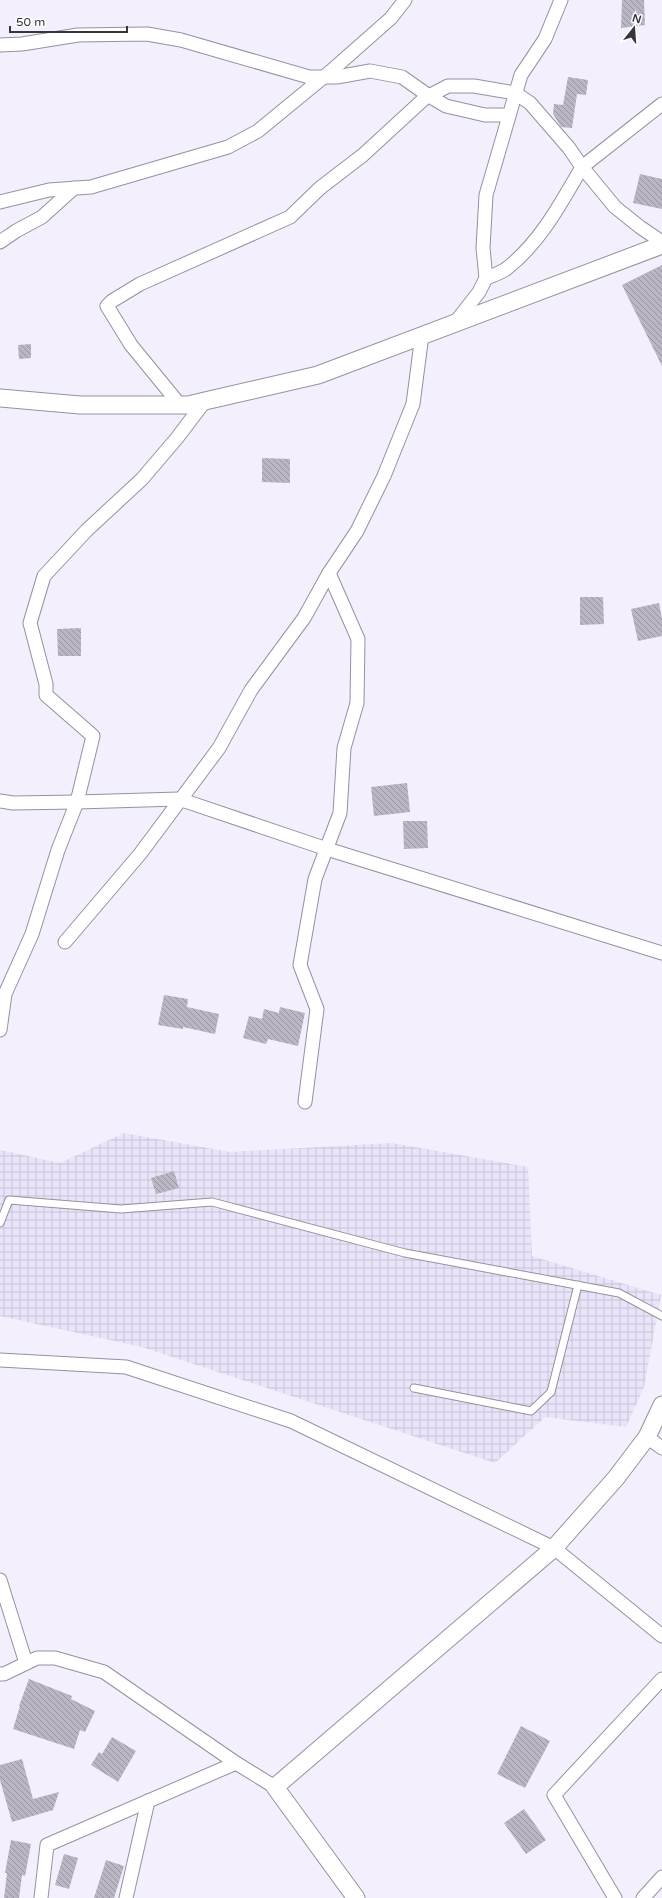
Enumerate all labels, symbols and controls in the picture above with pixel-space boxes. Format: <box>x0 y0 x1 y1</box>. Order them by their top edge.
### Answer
scale bar <box>10 8 127 34</box>
north arrow <box>614 8 654 48</box>
text: N <box>631 11 643 26</box>
text: 50 m <box>16 15 45 29</box>

